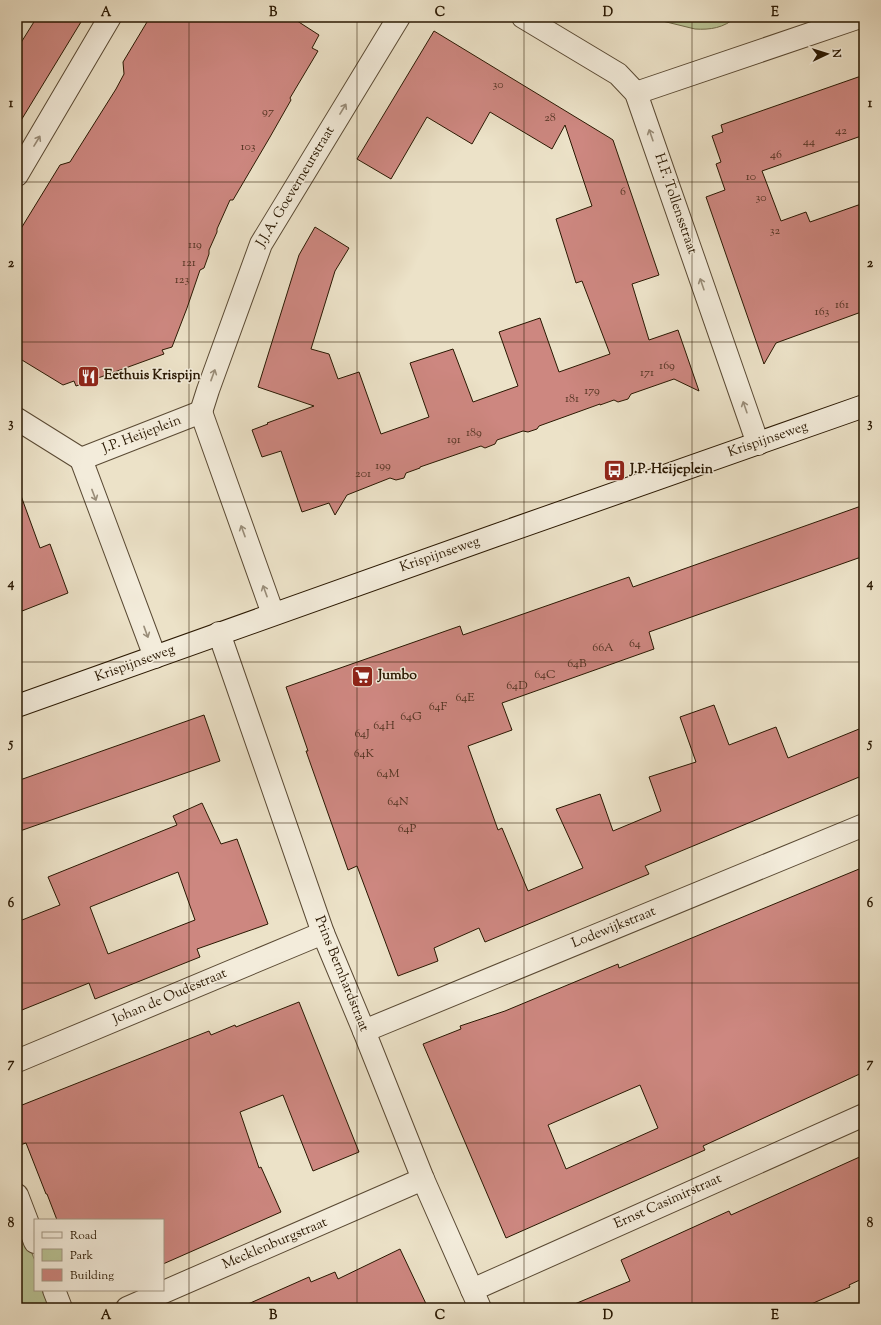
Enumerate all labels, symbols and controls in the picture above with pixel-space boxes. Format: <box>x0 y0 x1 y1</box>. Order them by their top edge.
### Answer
text: A <box>101 4 112 22</box>
text: B <box>269 4 278 22</box>
text: C <box>435 4 445 22</box>
text: D <box>603 4 613 22</box>
text: E <box>771 4 779 22</box>
north arrow <box>807 34 847 74</box>
text: N <box>828 47 844 59</box>
house number: 30 <box>492 76 504 94</box>
text: 1 <box>9 95 14 113</box>
text: 1 <box>868 95 873 113</box>
house number: 97 <box>262 103 274 121</box>
one-way arrow <box>339 103 347 114</box>
house number: 28 <box>544 109 556 127</box>
house number: 42 <box>835 122 847 140</box>
street label: J.J.A. Goeverneurstraat <box>251 123 340 252</box>
one-way arrow <box>646 129 654 141</box>
house number: 44 <box>803 133 815 151</box>
one-way arrow <box>33 136 41 148</box>
house number: 103 <box>240 138 256 156</box>
house number: 46 <box>770 146 782 164</box>
street label: H.F. Tollensstraat <box>648 151 702 257</box>
house number: 10 <box>746 168 756 186</box>
house number: 6 <box>620 183 626 201</box>
house number: 30 <box>755 189 767 207</box>
house number: 32 <box>770 222 781 240</box>
house number: 119 <box>188 236 202 254</box>
house number: 121 <box>182 254 196 272</box>
text: 2 <box>8 255 15 273</box>
text: 2 <box>867 255 874 273</box>
house number: 123 <box>175 271 189 289</box>
one-way arrow <box>698 278 706 290</box>
house number: 161 <box>835 296 849 314</box>
house number: 163 <box>815 303 830 321</box>
house number: 169 <box>659 357 675 375</box>
restaurant icon: Eethuis Krispijn <box>75 363 101 389</box>
house number: 171 <box>640 364 654 382</box>
place label: Eethuis Krispijn <box>104 366 201 386</box>
one-way arrow <box>210 370 218 382</box>
house number: 179 <box>584 382 600 400</box>
house number: 181 <box>565 390 579 408</box>
one-way arrow <box>741 400 748 413</box>
street label: J.P. Heijeplein <box>99 411 184 460</box>
text: 3 <box>8 415 14 433</box>
text: 3 <box>867 415 873 433</box>
street label: Krispijnseweg <box>725 417 811 463</box>
house number: 189 <box>466 424 482 442</box>
house number: 191 <box>447 431 461 449</box>
house number: 199 <box>375 457 391 475</box>
bus stop icon: J.P. Heijeplein <box>602 457 628 483</box>
place label: J.P. Heijeplein <box>629 460 714 480</box>
house number: 201 <box>355 465 371 483</box>
one-way arrow <box>91 489 99 501</box>
one-way arrow <box>239 525 247 537</box>
street label: Krispijnseweg <box>397 532 483 578</box>
text: 4 <box>7 575 15 593</box>
text: 4 <box>866 575 874 593</box>
one-way arrow <box>261 584 268 597</box>
one-way arrow <box>142 626 150 638</box>
house number: 64 <box>629 635 641 653</box>
house number: 66A <box>592 639 614 657</box>
street label: Krispijnseweg <box>92 640 178 688</box>
house number: 64B <box>567 655 587 673</box>
supermarket icon: Jumbo <box>350 663 376 689</box>
place label: Jumbo <box>377 666 417 686</box>
house number: 64C <box>534 666 556 684</box>
house number: 64D <box>506 677 528 695</box>
house number: 64E <box>455 689 475 707</box>
house number: 64F <box>429 698 448 716</box>
house number: 64G <box>400 708 422 726</box>
house number: 64H <box>373 717 395 735</box>
house number: 64J <box>354 725 370 743</box>
text: 5 <box>8 735 14 753</box>
text: 5 <box>867 735 873 753</box>
house number: 64K <box>354 745 375 763</box>
house number: 64M <box>377 765 399 783</box>
house number: 64N <box>387 793 409 811</box>
house number: 64P <box>398 820 417 838</box>
text: 6 <box>8 895 15 913</box>
text: 6 <box>867 895 874 913</box>
street label: Lodewijkstraat <box>569 902 659 954</box>
street label: Prins Bernhardstraat <box>309 913 373 1035</box>
street label: Johan de Oudestraat <box>109 964 230 1030</box>
text: 7 <box>8 1055 15 1073</box>
text: 7 <box>867 1055 874 1073</box>
street label: Ernst Casimirstraat <box>611 1169 725 1235</box>
street label: Mecklenburgstraat <box>219 1213 331 1275</box>
text: 8 <box>8 1215 15 1233</box>
text: 8 <box>867 1215 874 1233</box>
legend <box>34 1219 164 1291</box>
text: Road <box>70 1227 97 1245</box>
text: Park <box>70 1247 93 1265</box>
text: Building <box>70 1267 114 1285</box>
text: A <box>101 1307 112 1325</box>
text: B <box>269 1307 278 1325</box>
text: C <box>435 1307 445 1325</box>
text: D <box>603 1307 613 1325</box>
text: E <box>771 1307 779 1325</box>

